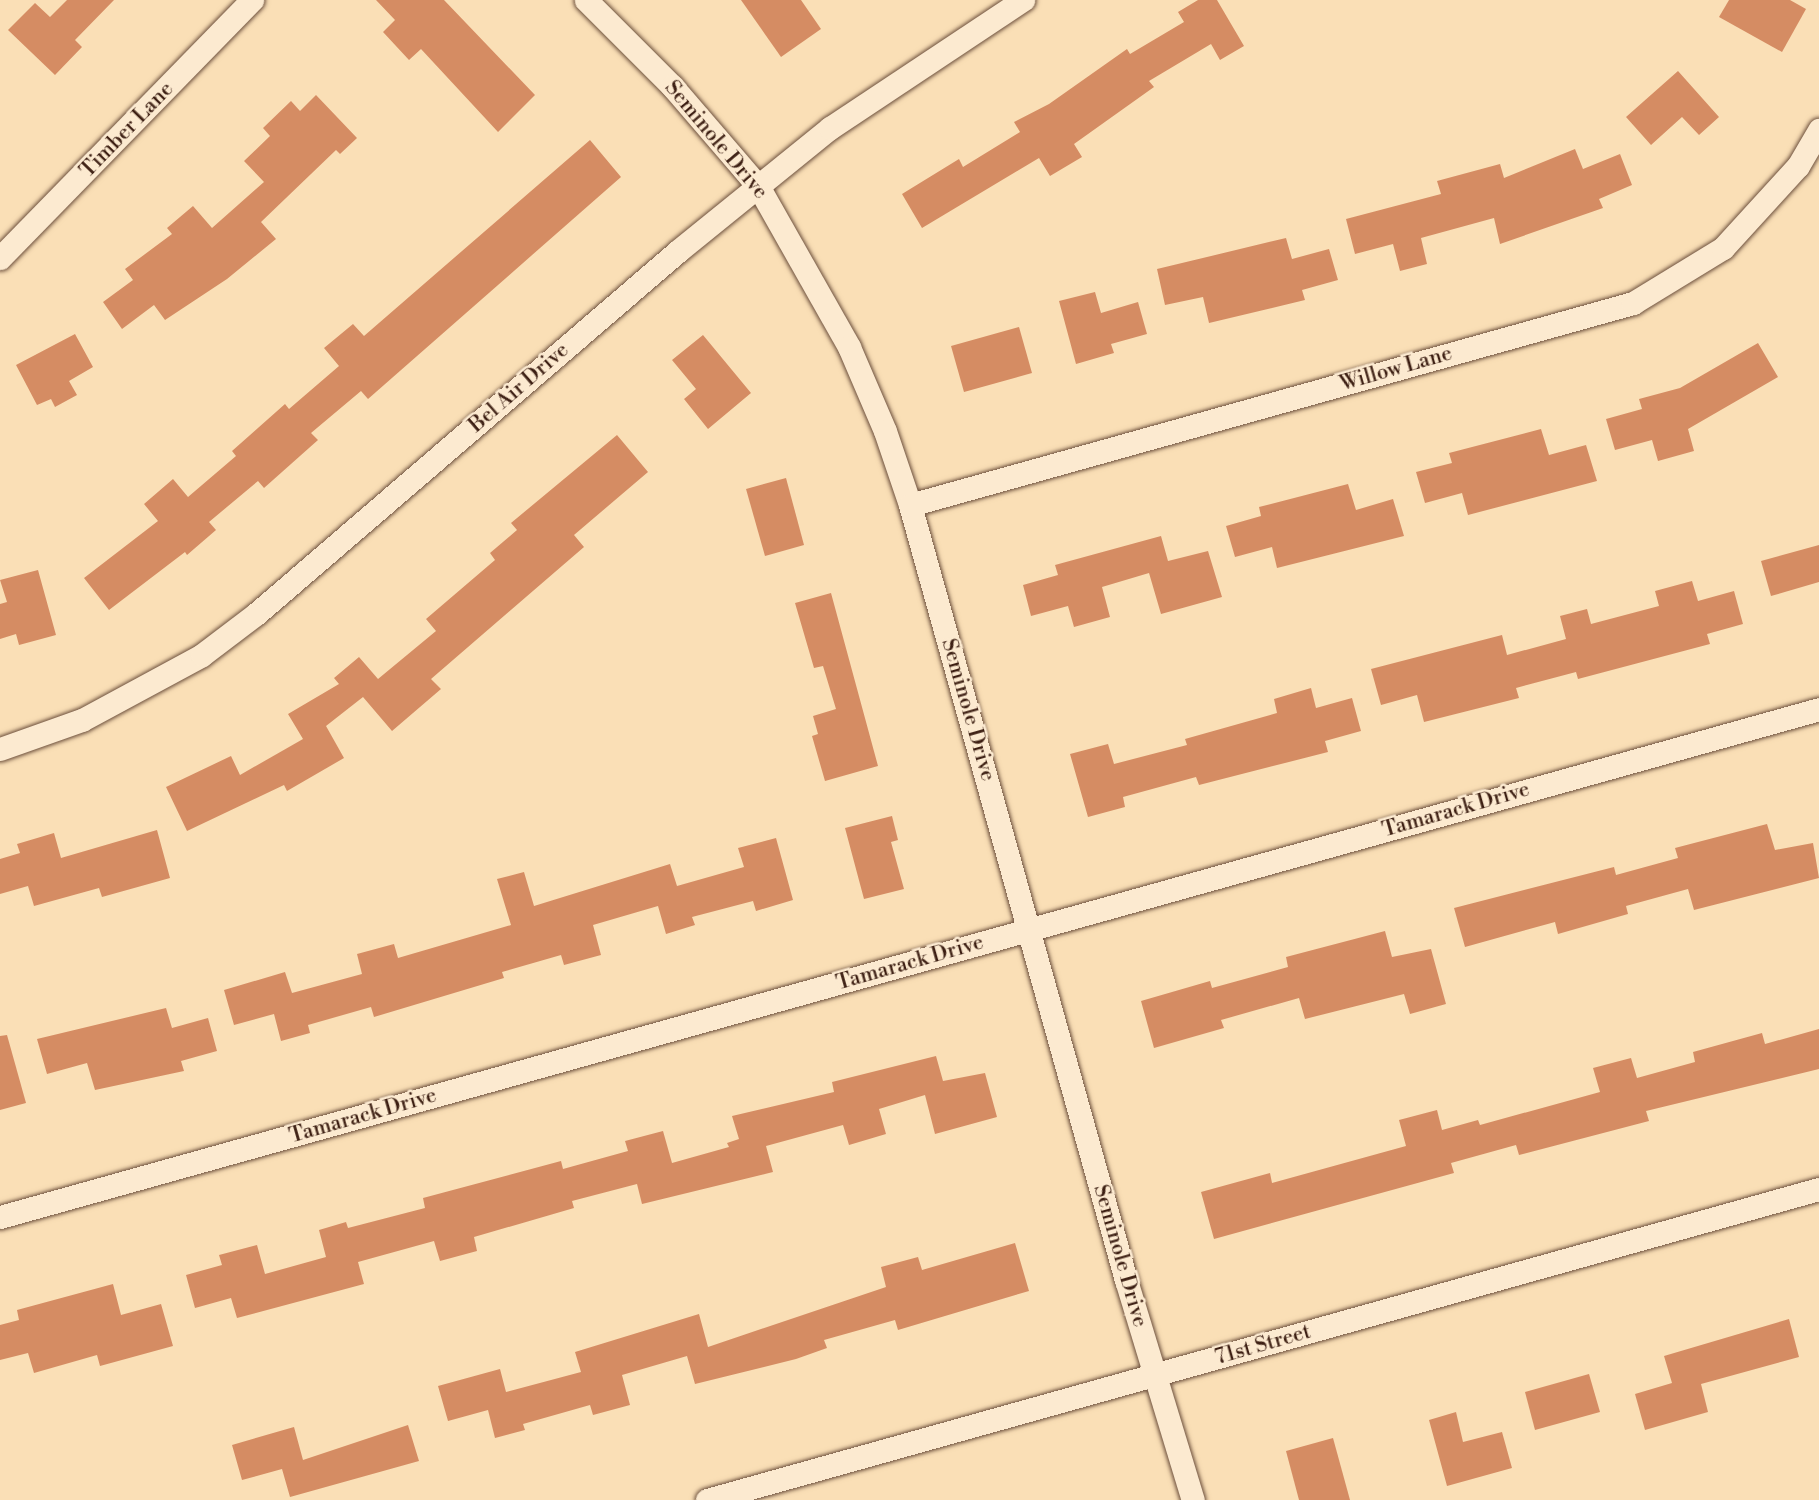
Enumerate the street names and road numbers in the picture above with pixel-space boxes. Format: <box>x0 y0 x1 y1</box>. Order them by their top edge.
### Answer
street label: Seminole Drive <box>659 76 773 204</box>
street label: Timber Lane <box>75 77 179 183</box>
street label: Bel Air Drive <box>464 338 574 438</box>
street label: Willow Lane <box>1337 341 1455 397</box>
street label: Seminole Drive <box>936 636 1000 784</box>
street label: Tamarack Drive <box>1379 777 1533 843</box>
street label: Tamarack Drive <box>833 930 987 996</box>
street label: Tamarack Drive <box>286 1083 440 1149</box>
street label: Seminole Drive <box>1088 1182 1152 1330</box>
street label: 71st Street <box>1212 1319 1314 1371</box>

